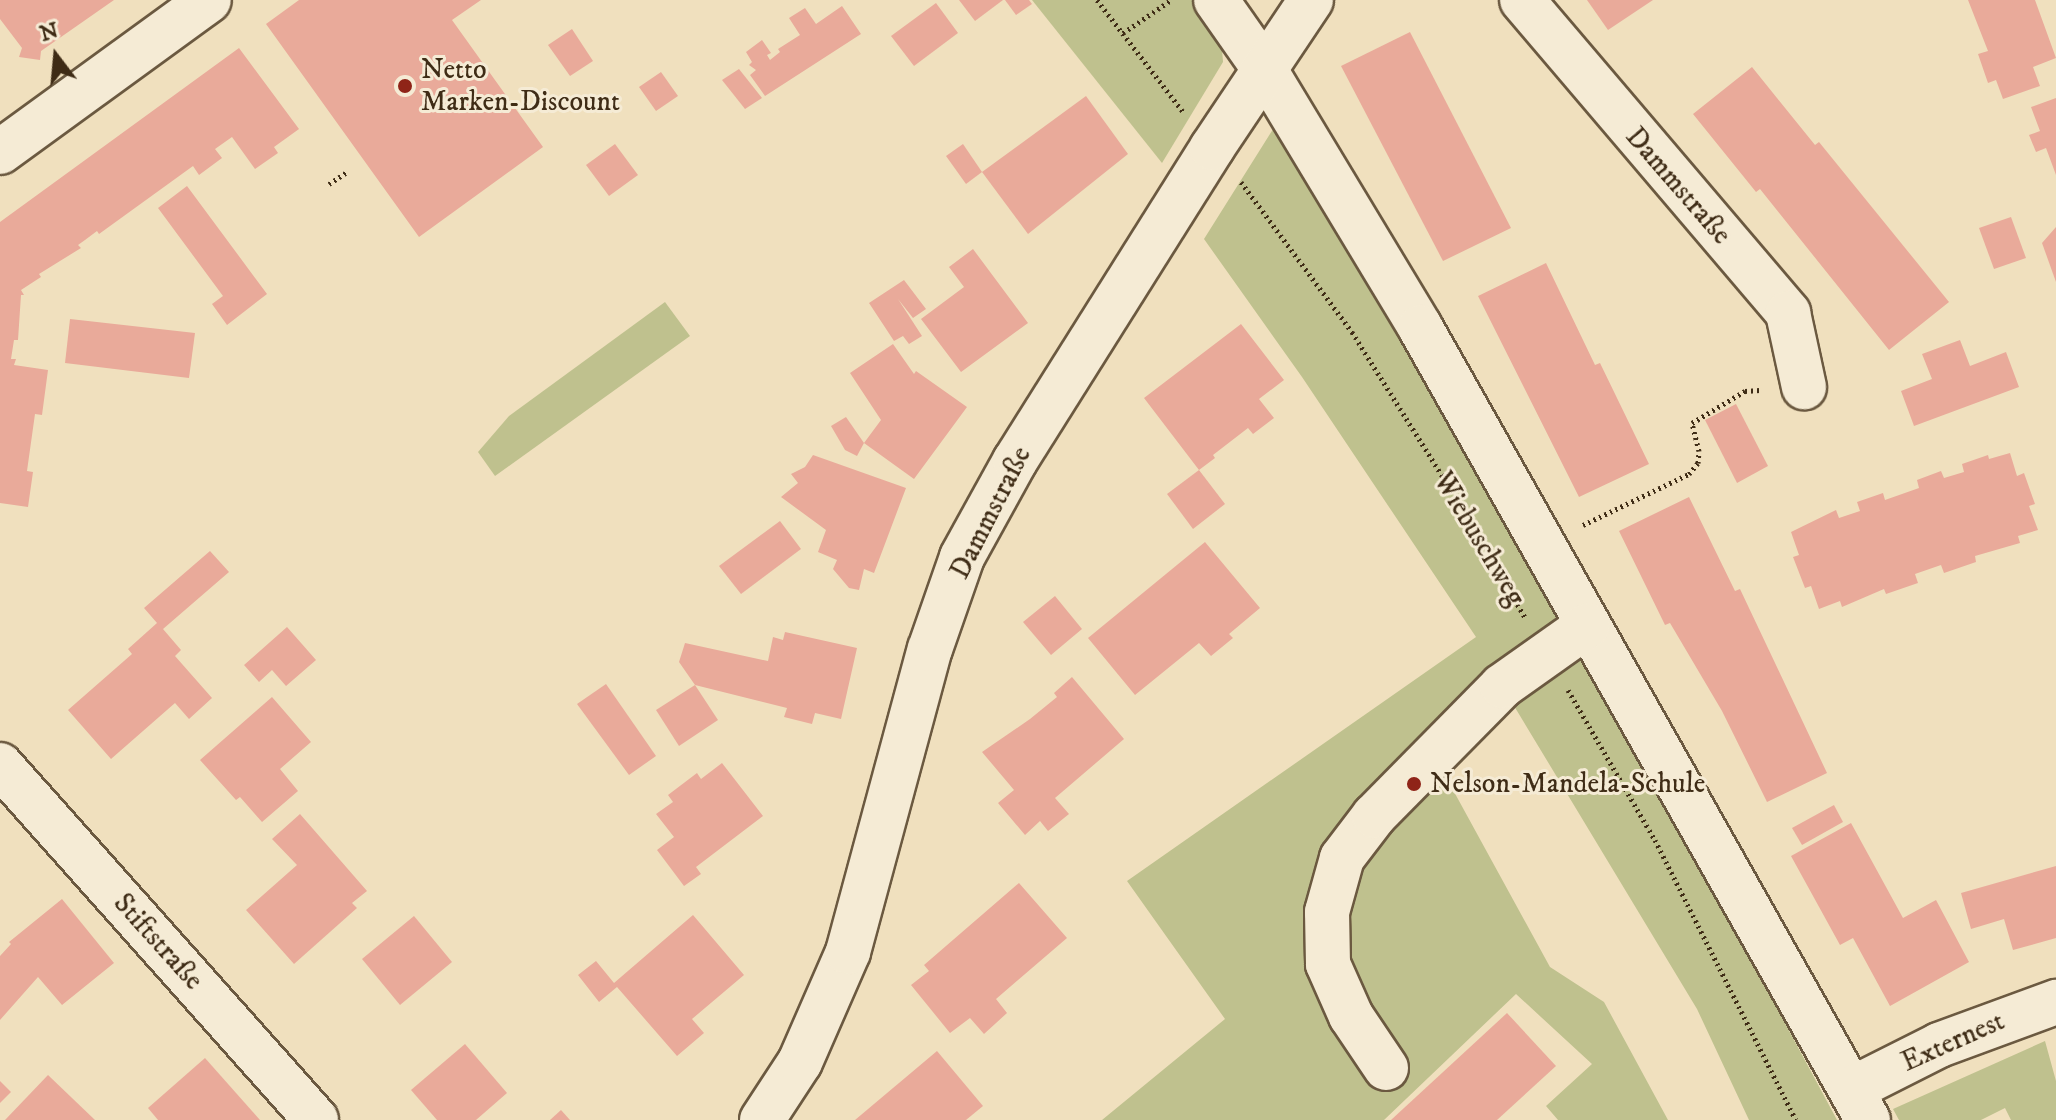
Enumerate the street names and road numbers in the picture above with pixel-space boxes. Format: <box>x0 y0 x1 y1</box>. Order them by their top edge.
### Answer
street label: Dammstraße <box>1618 121 1738 251</box>
street label: Dammstraße <box>943 441 1039 585</box>
street label: Wiebuschweg <box>1426 466 1532 612</box>
street label: Stiftstraße <box>106 887 210 997</box>
street label: Externest <box>1896 1004 2010 1080</box>

